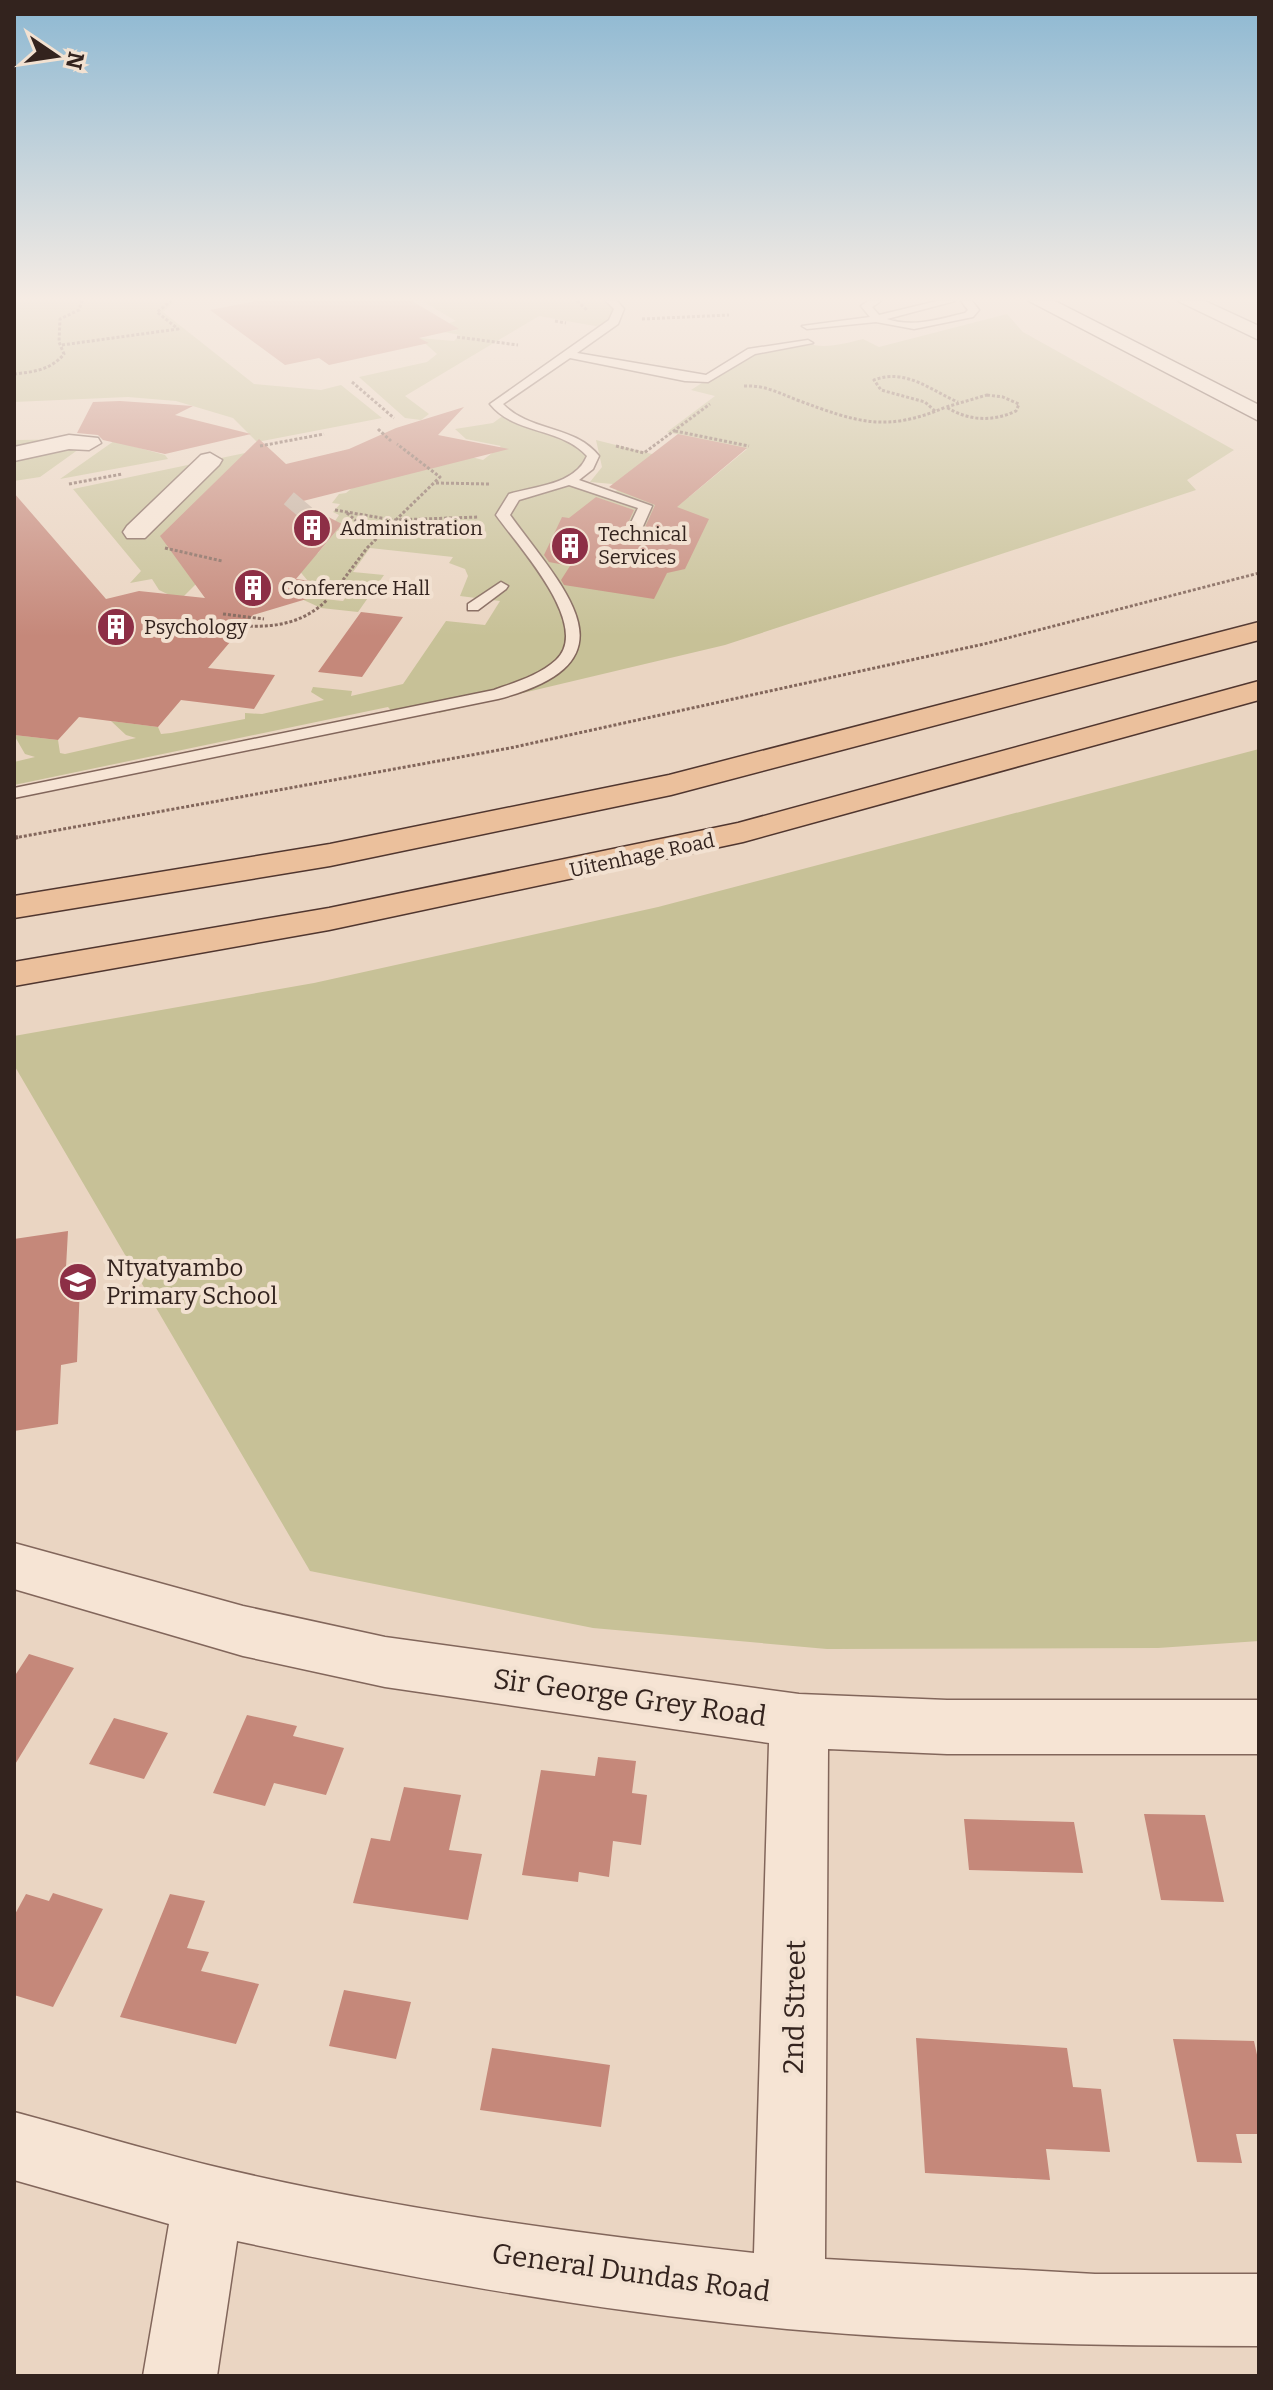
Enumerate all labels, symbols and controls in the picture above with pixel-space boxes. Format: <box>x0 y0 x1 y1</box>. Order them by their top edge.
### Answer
north arrow <box>16 16 96 96</box>
text: N <box>60 49 90 72</box>
building icon: Administration <box>291 507 333 549</box>
place label: Administration <box>340 516 483 540</box>
place label: Technical Services <box>598 522 687 569</box>
building icon: Technical Services <box>549 525 591 567</box>
building icon: Conference Hall <box>232 567 274 609</box>
place label: Conference Hall <box>281 576 430 600</box>
building icon: Psychology <box>95 606 137 648</box>
place label: Psychology <box>144 615 248 639</box>
street label: Uitenhage Road <box>567 828 717 882</box>
place label: Ntyatyambo Primary School <box>106 1254 277 1310</box>
school or university icon: Ntyatyambo Primary School <box>57 1261 99 1303</box>
street label: Sir George Grey Road <box>491 1662 769 1733</box>
street label: 2nd Street <box>777 1940 812 2074</box>
street label: General Dundas Road <box>490 2237 772 2308</box>

